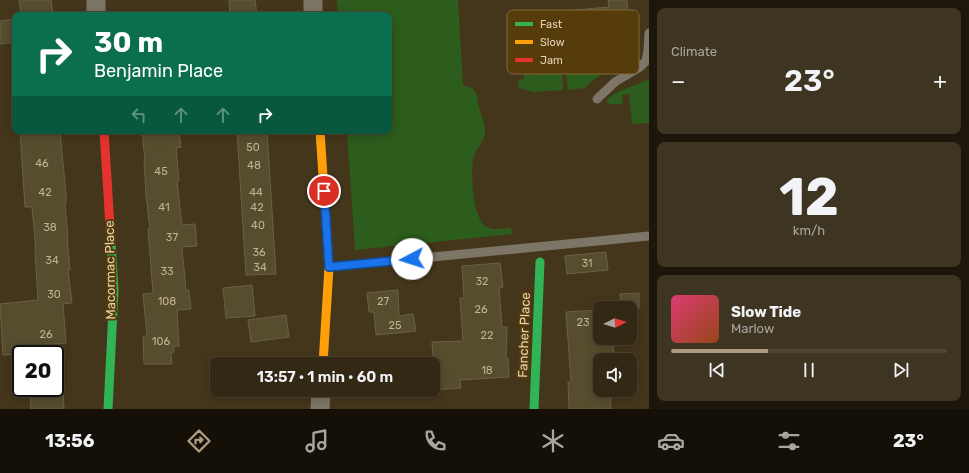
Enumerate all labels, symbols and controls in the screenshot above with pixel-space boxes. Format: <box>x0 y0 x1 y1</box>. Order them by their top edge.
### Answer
legend <box>507 10 639 74</box>
text: Fast <box>540 18 563 31</box>
text: 30 m <box>94 26 163 59</box>
icon: right <box>28 28 80 80</box>
text: Slow <box>540 36 565 49</box>
text: Climate <box>671 44 717 59</box>
text: Jam <box>540 54 563 67</box>
text: Benjamin Place <box>94 60 223 82</box>
text: 23° <box>784 63 835 99</box>
text: − <box>671 68 685 95</box>
text: + <box>933 68 947 95</box>
icon: left <box>128 104 150 126</box>
icon: ahead <box>170 104 192 126</box>
icon: ahead <box>212 104 234 126</box>
icon: right <box>254 104 276 126</box>
house number: 50 <box>246 141 260 154</box>
house number: 46 <box>35 157 49 170</box>
house number: 48 <box>247 159 261 172</box>
house number: 45 <box>154 165 168 178</box>
text: 12 <box>779 166 839 228</box>
pin <box>307 174 341 208</box>
icon: arrive <box>313 180 335 202</box>
house number: 42 <box>38 186 52 199</box>
house number: 44 <box>249 186 263 199</box>
house number: 41 <box>158 201 170 214</box>
house number: 42 <box>250 201 264 214</box>
house number: 40 <box>251 219 265 232</box>
street label: Macormac Place <box>102 220 118 320</box>
house number: 38 <box>43 221 57 234</box>
text: km/h <box>793 223 825 238</box>
house number: 37 <box>166 231 178 244</box>
position arrow <box>391 238 433 280</box>
house number: 36 <box>252 246 266 259</box>
house number: 34 <box>45 254 59 267</box>
house number: 31 <box>581 257 593 270</box>
house number: 34 <box>253 261 267 274</box>
house number: 33 <box>160 265 174 278</box>
house number: 32 <box>475 275 489 288</box>
house number: 30 <box>47 288 61 301</box>
street label: Fancher Place <box>515 292 533 378</box>
house number: 108 <box>158 295 176 308</box>
house number: 27 <box>377 295 389 308</box>
north arrow <box>593 301 637 345</box>
map controls <box>593 301 637 397</box>
house number: 26 <box>474 303 488 316</box>
text: Slow Tide <box>731 303 801 321</box>
house number: 23 <box>576 316 590 329</box>
house number: 25 <box>389 319 402 332</box>
text: Marlow <box>731 321 774 336</box>
house number: 26 <box>39 328 53 341</box>
house number: 22 <box>481 329 493 342</box>
house number: 106 <box>152 335 171 348</box>
speed limit sign: 20 <box>12 345 64 397</box>
button: sound <box>593 353 637 397</box>
icon: previous <box>706 359 728 381</box>
icon: pause <box>798 359 820 381</box>
icon: next <box>890 359 912 381</box>
house number: 18 <box>481 364 493 377</box>
text: 13:57 · 1 min · 60 m <box>257 368 393 386</box>
icon: directions <box>185 427 213 455</box>
icon: music <box>303 427 331 455</box>
icon: phone <box>421 427 449 455</box>
icon: climate <box>539 427 567 455</box>
icon: car <box>657 427 685 455</box>
icon: filters <box>775 427 803 455</box>
text: 13:56 <box>45 430 94 452</box>
text: 23° <box>893 430 924 452</box>

